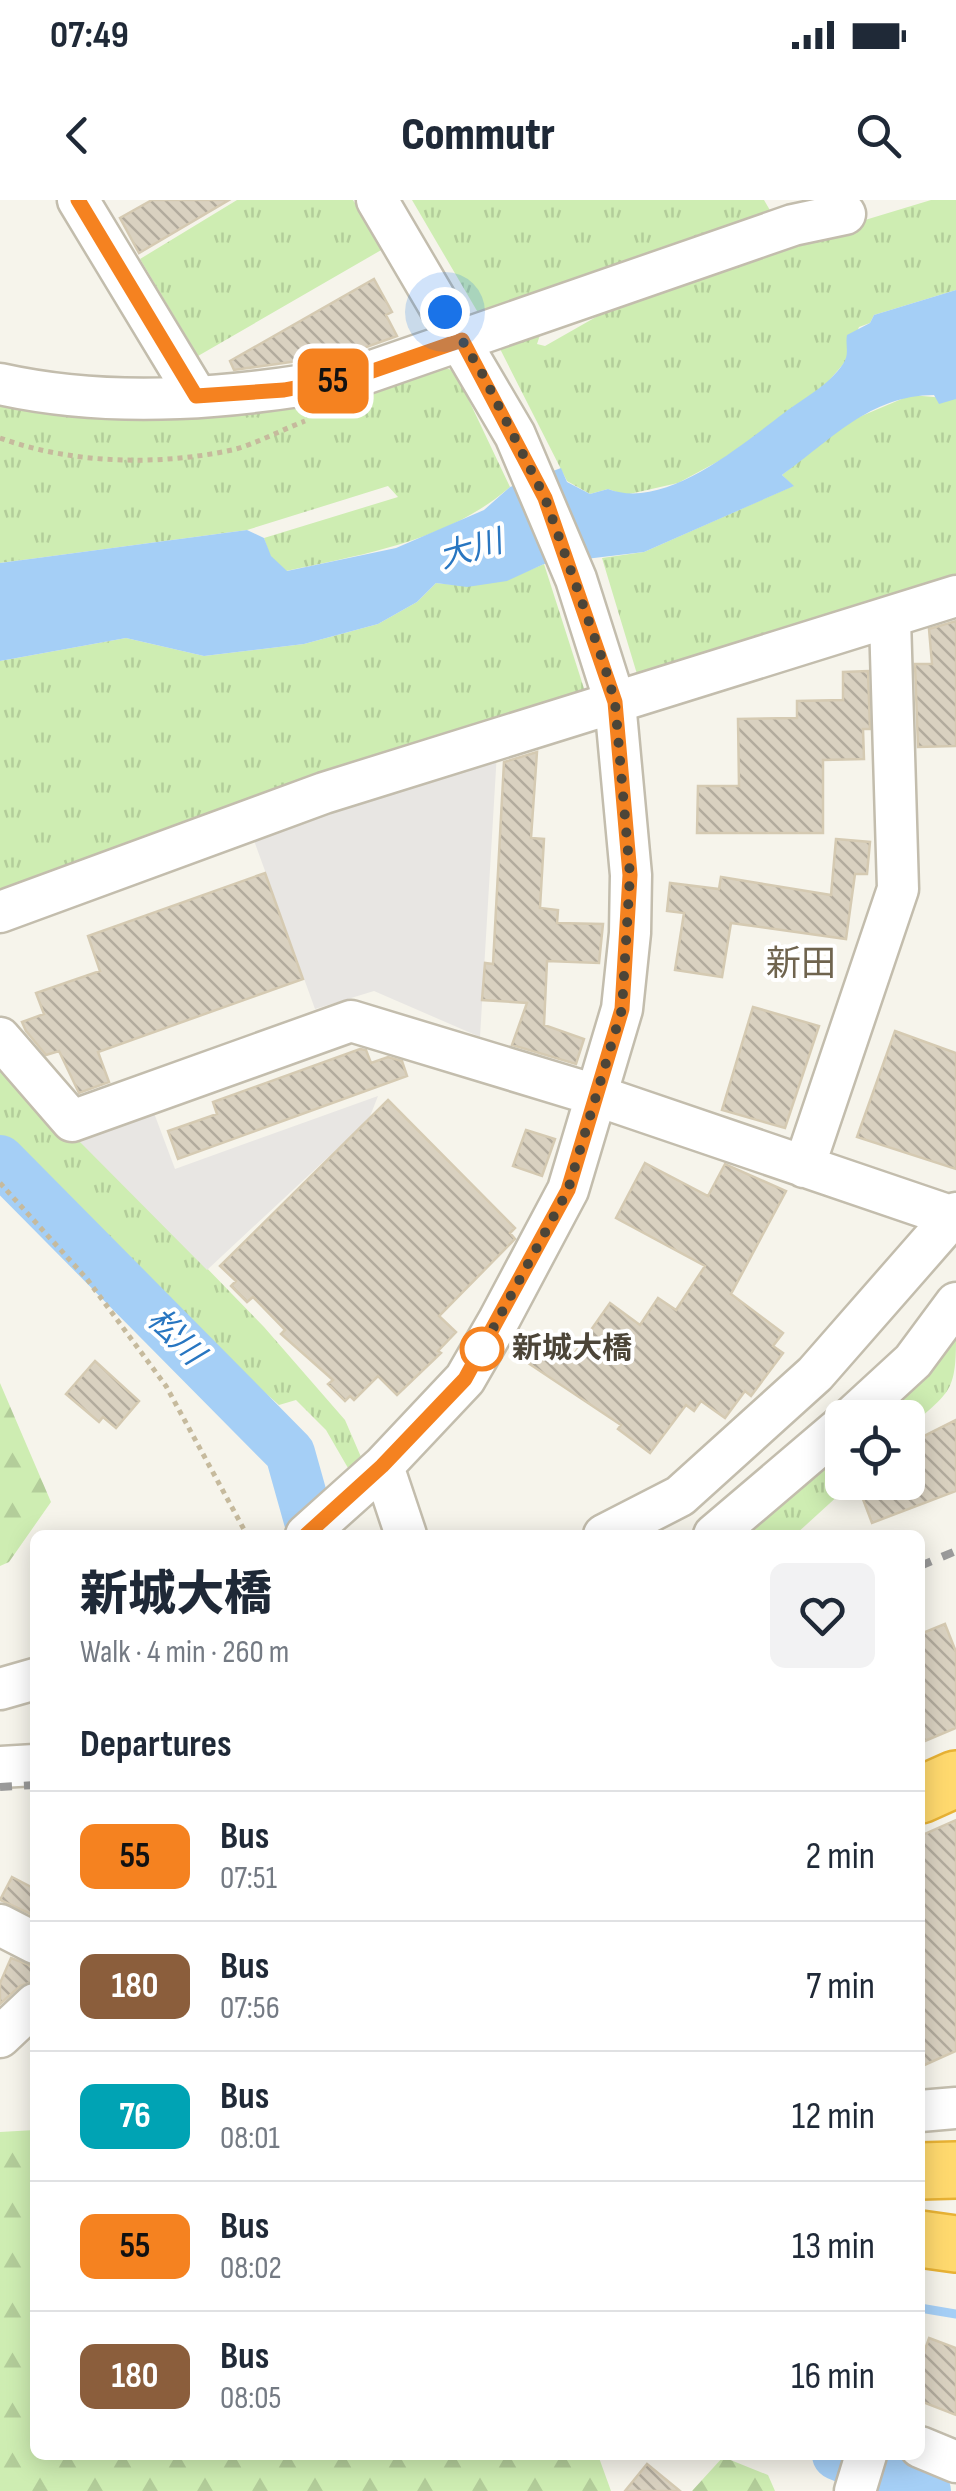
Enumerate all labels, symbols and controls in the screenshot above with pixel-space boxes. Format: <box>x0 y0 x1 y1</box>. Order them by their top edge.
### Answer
text: 07:49 <box>50 13 129 58</box>
icon: back <box>50 108 105 163</box>
text: Commutr <box>401 108 555 163</box>
icon: search <box>851 108 906 163</box>
your location <box>420 287 470 337</box>
line badge: 55 <box>288 348 378 414</box>
text: 55 <box>318 360 348 403</box>
water label: 大川 <box>435 522 510 578</box>
district label: 新田 <box>766 943 836 986</box>
water label: 松川 <box>139 1301 214 1376</box>
marker: 新城大橋 <box>461 1328 503 1370</box>
place label: 新城大橋 <box>512 1331 632 1367</box>
map controls <box>825 1400 925 1500</box>
button: locate <box>825 1400 925 1500</box>
button: heart <box>770 1563 875 1668</box>
text: 新城大橋 <box>80 1567 272 1624</box>
text: Walk · 4 min · 260 m <box>80 1633 289 1672</box>
text: Departures <box>80 1722 232 1767</box>
text: Bus <box>220 1814 269 1859</box>
text: 2 min <box>806 1834 875 1879</box>
text: 55 <box>120 1835 150 1878</box>
text: 07:51 <box>220 1859 277 1898</box>
text: Bus <box>220 1944 269 1989</box>
text: 7 min <box>806 1964 875 2009</box>
text: 180 <box>112 1965 158 2008</box>
text: 07:56 <box>220 1989 280 2028</box>
text: Bus <box>220 2074 269 2119</box>
text: 12 min <box>792 2094 875 2139</box>
text: 76 <box>119 2095 151 2138</box>
text: 08:01 <box>220 2119 280 2158</box>
text: Bus <box>220 2204 269 2249</box>
text: 13 min <box>792 2224 875 2269</box>
text: 55 <box>120 2225 150 2268</box>
text: 08:02 <box>220 2249 282 2288</box>
text: Bus <box>220 2334 269 2379</box>
text: 16 min <box>791 2354 875 2399</box>
text: 180 <box>112 2355 158 2398</box>
text: 08:05 <box>220 2379 281 2418</box>

